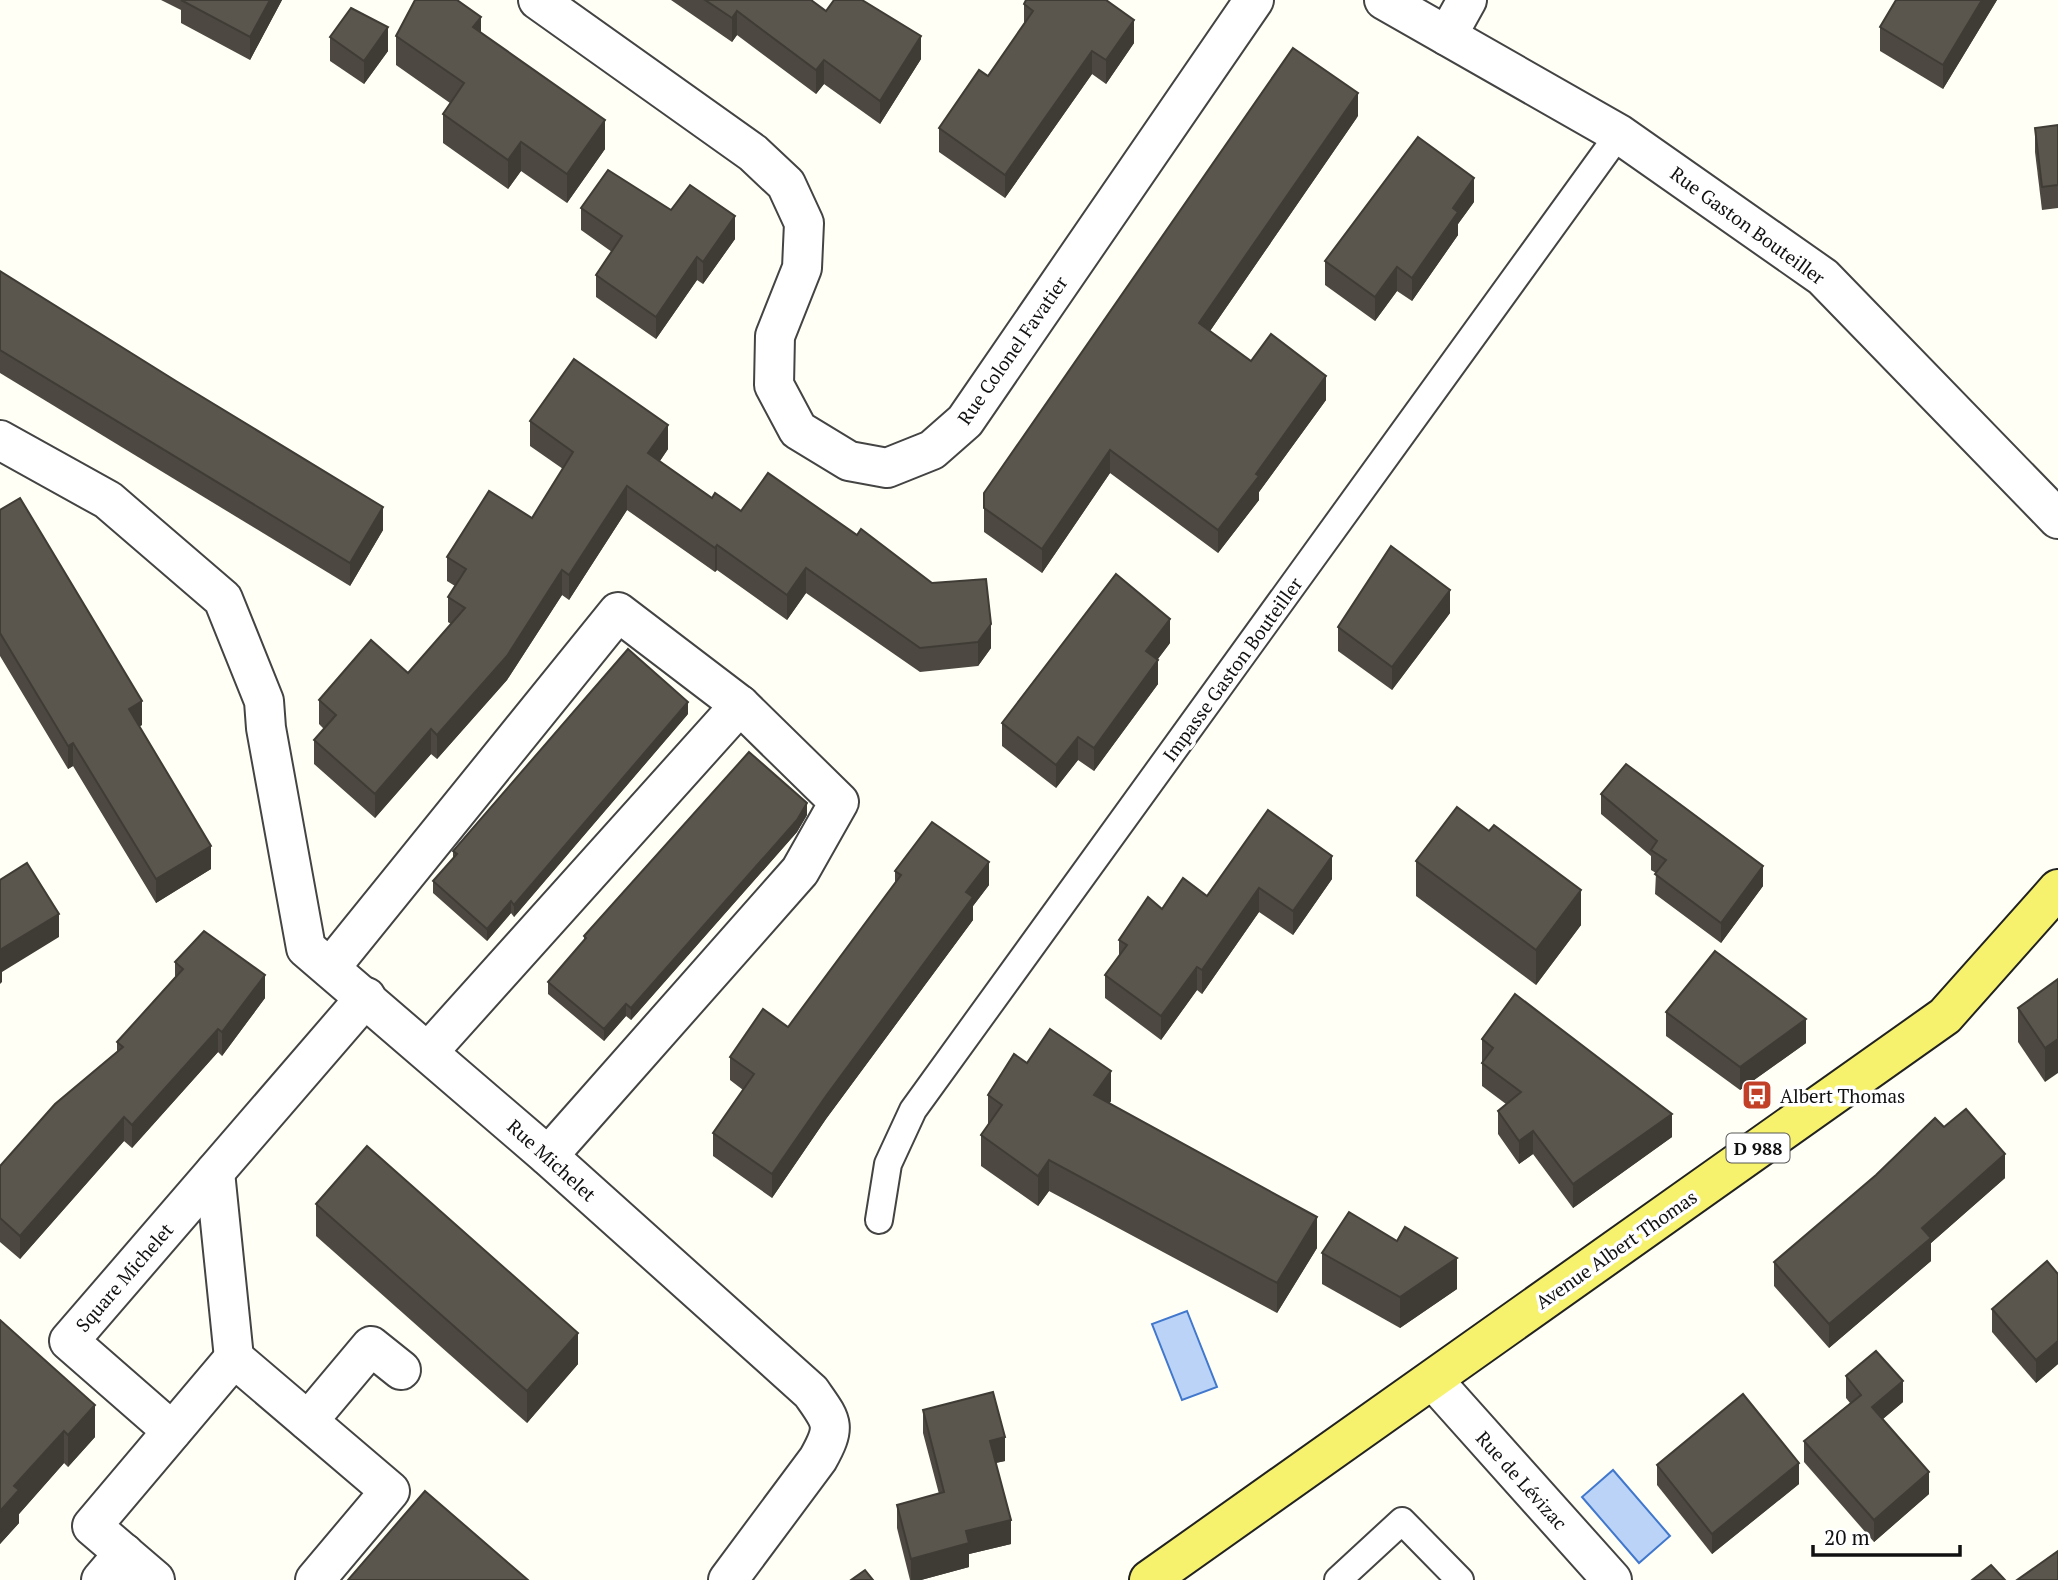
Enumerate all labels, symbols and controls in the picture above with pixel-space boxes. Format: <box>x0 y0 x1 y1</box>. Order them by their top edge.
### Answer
street label: Rue Gaston Bouteiller <box>1666 160 1831 290</box>
street label: Rue Colonel Favatier <box>951 270 1073 429</box>
street label: Impasse Gaston Bouteiller <box>1157 571 1308 766</box>
bus stop icon: Albert Thomas <box>1740 1078 1774 1112</box>
place label: Albert Thomas <box>1780 1083 1905 1108</box>
street label: Rue Michelet <box>502 1113 602 1207</box>
road number: D 988 <box>1726 1134 1790 1162</box>
street label: Avenue Albert Thomas <box>1530 1184 1702 1314</box>
street label: Square Michelet <box>70 1217 178 1337</box>
street label: Rue de Lévizac <box>1471 1425 1573 1535</box>
scale bar <box>1813 1514 1960 1558</box>
text: 20 m <box>1824 1523 1870 1551</box>

